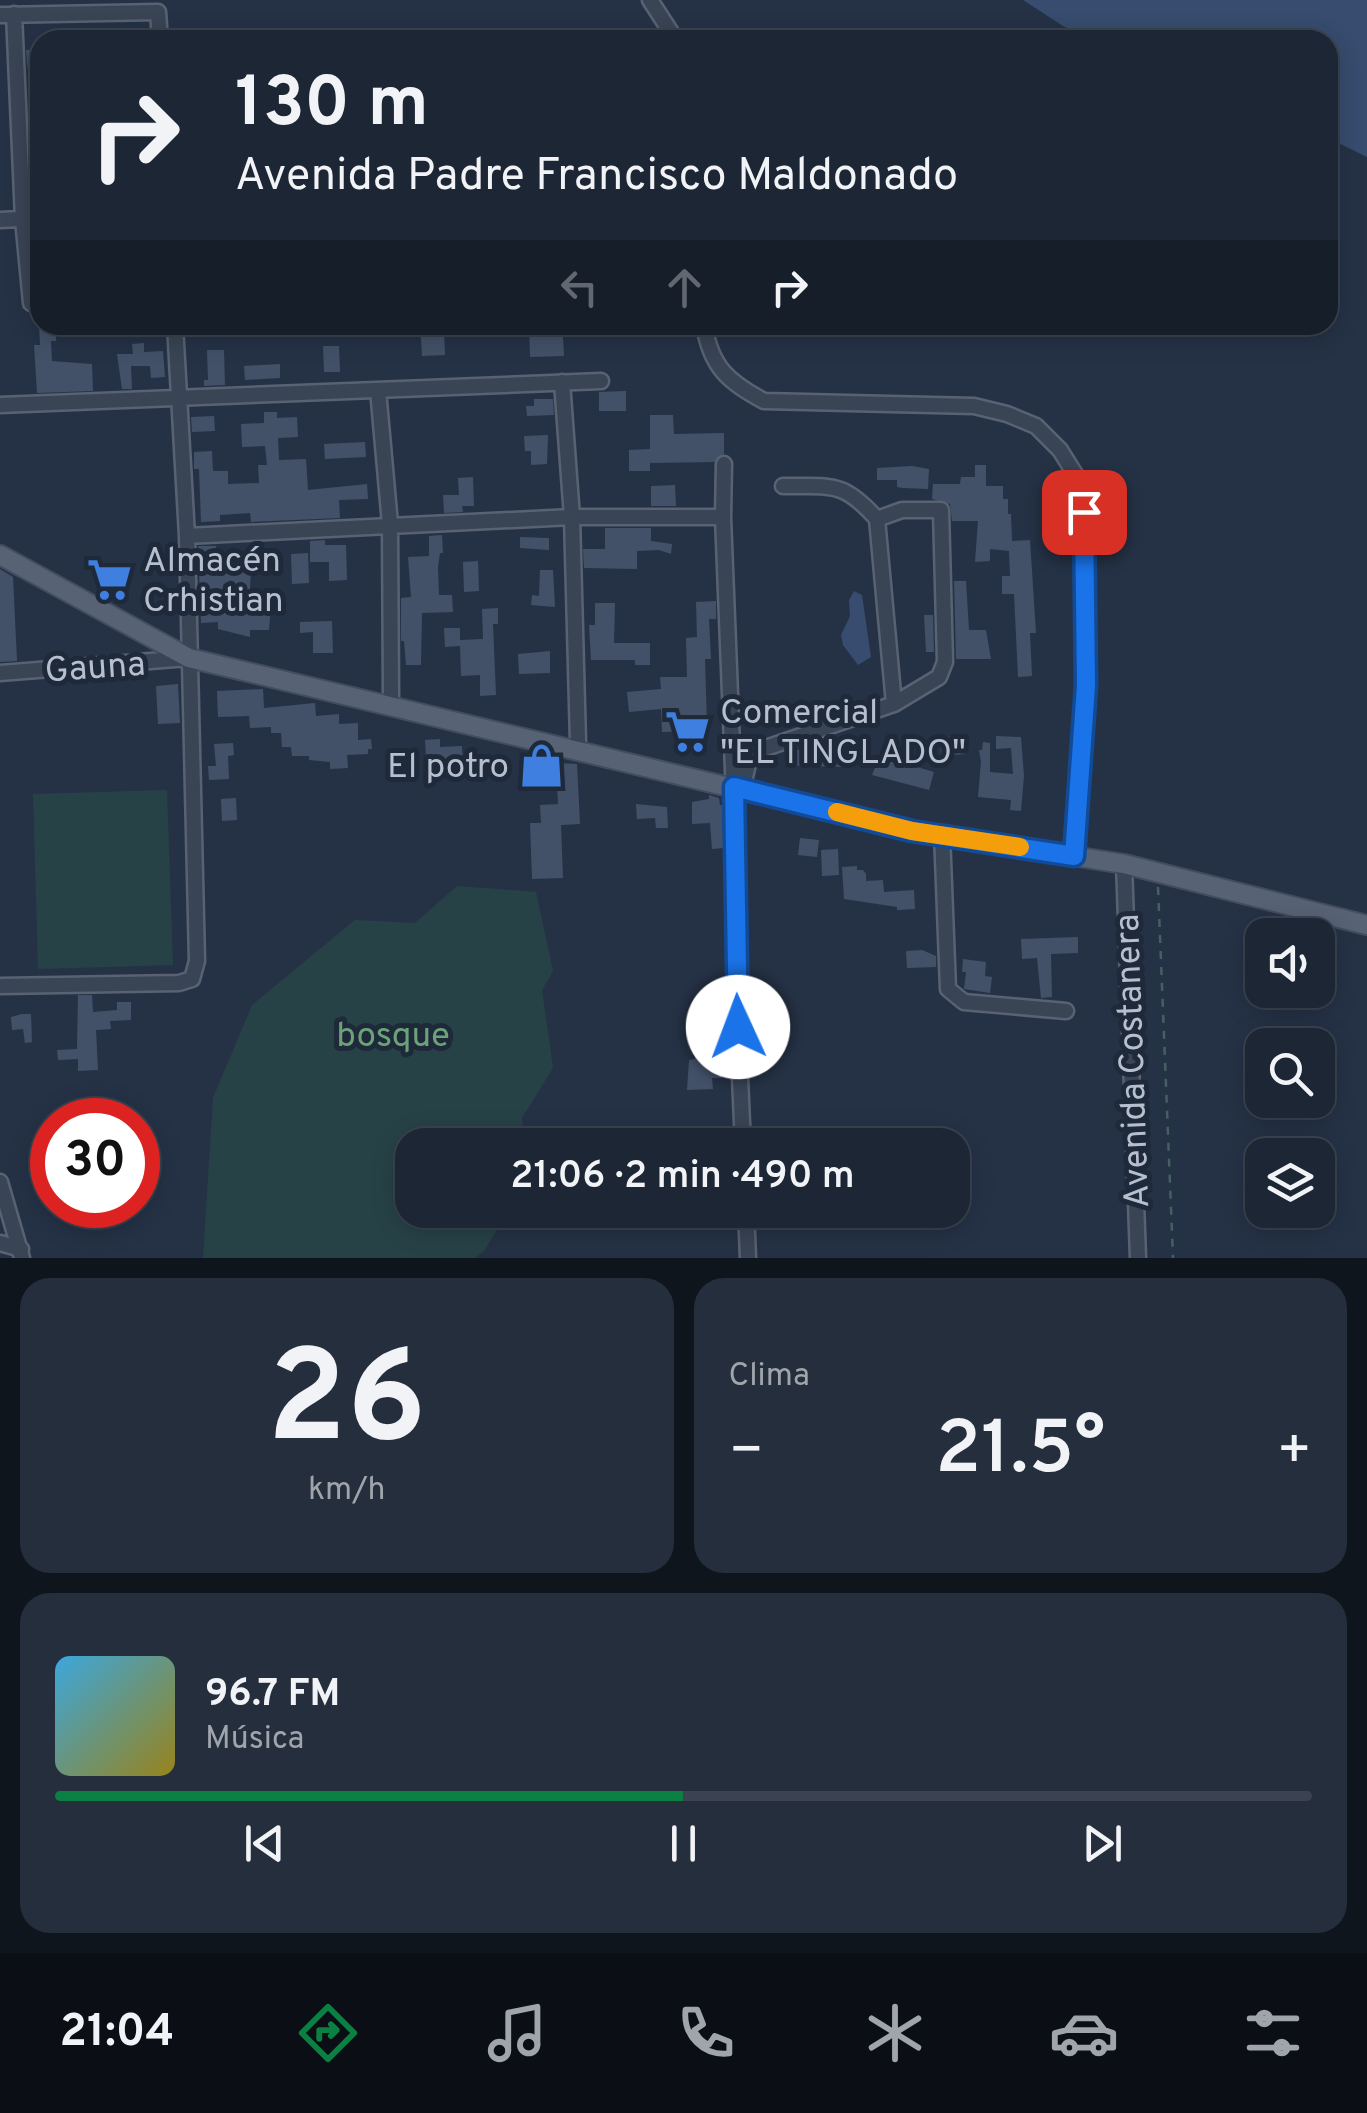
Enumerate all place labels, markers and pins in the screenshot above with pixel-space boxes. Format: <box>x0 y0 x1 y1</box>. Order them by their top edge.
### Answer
pin <box>1042 470 1127 555</box>
place label: Almacén Crhistian <box>143 540 284 624</box>
supermarket icon: Almacén Crhistian <box>86 555 134 603</box>
place label: Comercial "EL TINGLADO" <box>720 692 966 776</box>
supermarket icon: Comercial "EL TINGLADO" <box>663 707 711 755</box>
shop icon: El potro <box>518 741 566 789</box>
place label: El potro <box>387 746 509 790</box>

